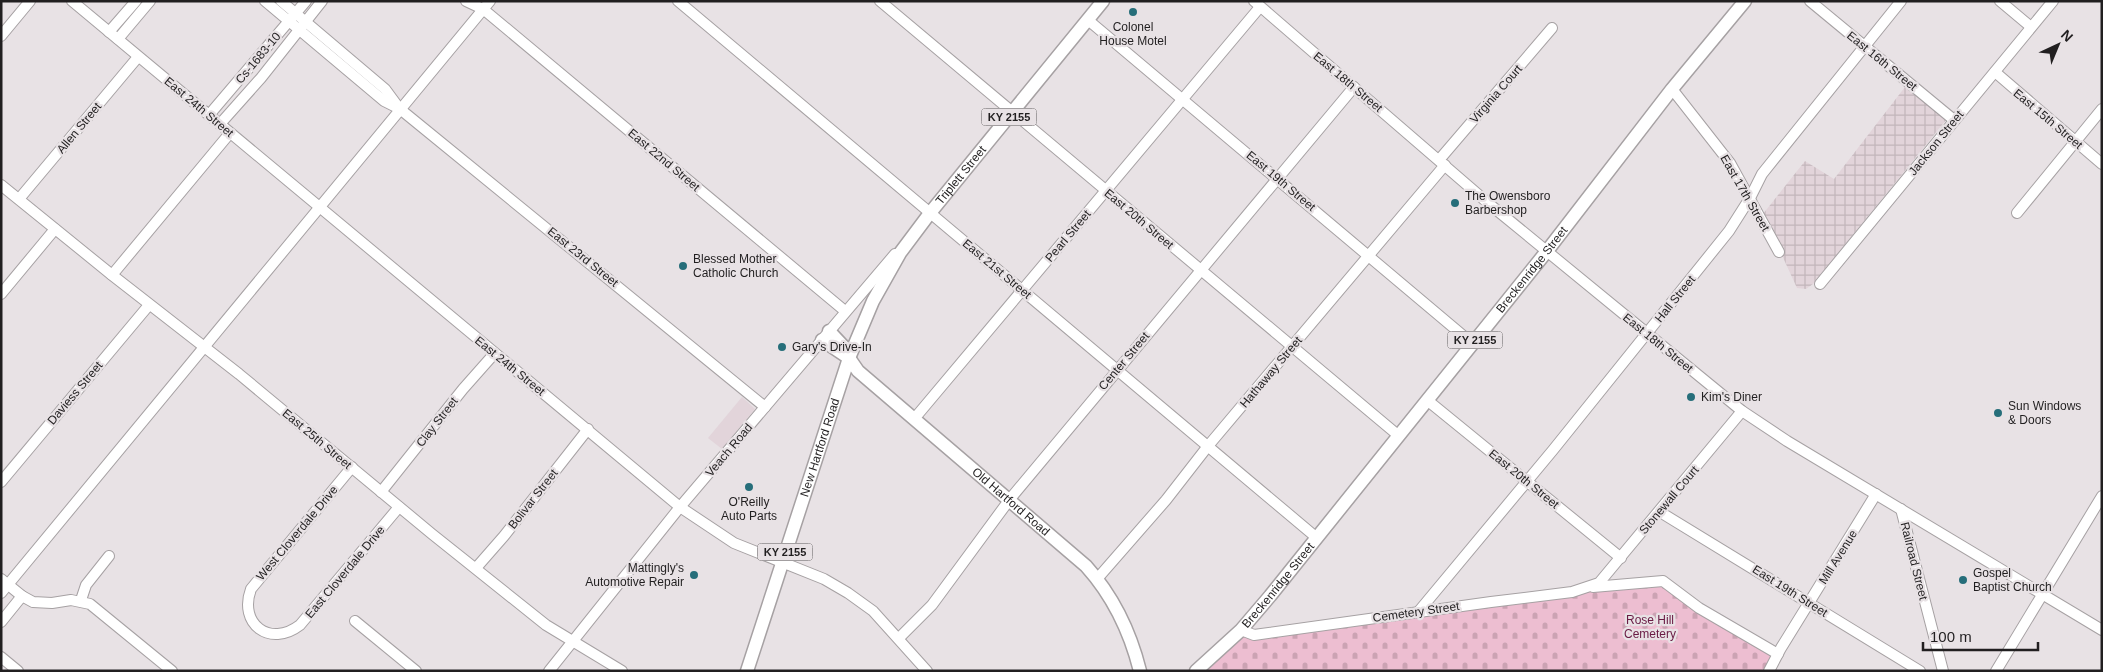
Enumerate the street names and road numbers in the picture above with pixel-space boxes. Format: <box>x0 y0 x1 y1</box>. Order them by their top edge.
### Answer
street label: East 16th Street <box>1844 28 1920 94</box>
street label: Cs-1683-10 <box>232 29 284 87</box>
street label: East 18th Street <box>1311 49 1386 115</box>
street label: Virginia Court <box>1467 62 1525 126</box>
street label: East 24th Street <box>162 74 237 140</box>
street label: East 15th Street <box>2011 86 2086 152</box>
street label: Allen Street <box>54 99 105 156</box>
street label: Jackson Street <box>1906 107 1967 178</box>
road number: KY 2155 <box>982 108 1036 125</box>
street label: East 22nd Street <box>625 126 703 195</box>
street label: Triplett Street <box>933 142 989 207</box>
street label: East 19th Street <box>1244 148 1319 214</box>
street label: East 17th Street <box>1717 152 1773 234</box>
street label: East 20th Street <box>1102 186 1177 252</box>
street label: Pearl Street <box>1042 207 1094 265</box>
street label: Breckenridge Street <box>1493 223 1571 316</box>
street label: East 23rd Street <box>545 224 622 290</box>
street label: East 21st Street <box>960 236 1035 302</box>
street label: Hall Street <box>1652 272 1698 325</box>
street label: East 18th Street <box>1620 310 1696 376</box>
street label: Center Street <box>1096 329 1153 393</box>
road number: KY 2155 <box>1448 332 1502 348</box>
street label: East 24th Street <box>472 333 548 399</box>
street label: Hathaway Street <box>1237 333 1305 410</box>
street label: Daviess Street <box>45 358 106 427</box>
street label: Clay Street <box>413 394 461 450</box>
street label: New Hartford Road <box>797 396 842 499</box>
street label: East 25th Street <box>280 406 355 472</box>
street label: Veach Road <box>703 420 755 480</box>
street label: East 20th Street <box>1486 446 1562 512</box>
street label: Stonewall Court <box>1636 463 1702 537</box>
street label: Old Hartford Road <box>969 465 1052 539</box>
street label: Bolivar Street <box>505 466 561 532</box>
street label: West Cloverdale Drive <box>253 483 341 583</box>
street label: Railroad Street <box>1898 520 1931 602</box>
street label: East Cloverdale Drive <box>302 523 388 621</box>
street label: Mill Avenue <box>1816 527 1860 587</box>
street label: Breckenridge Street <box>1239 539 1318 631</box>
road number: KY 2155 <box>758 544 812 560</box>
street label: East 19th Street <box>1750 562 1831 620</box>
street label: Cemetery Street <box>1372 599 1461 625</box>

